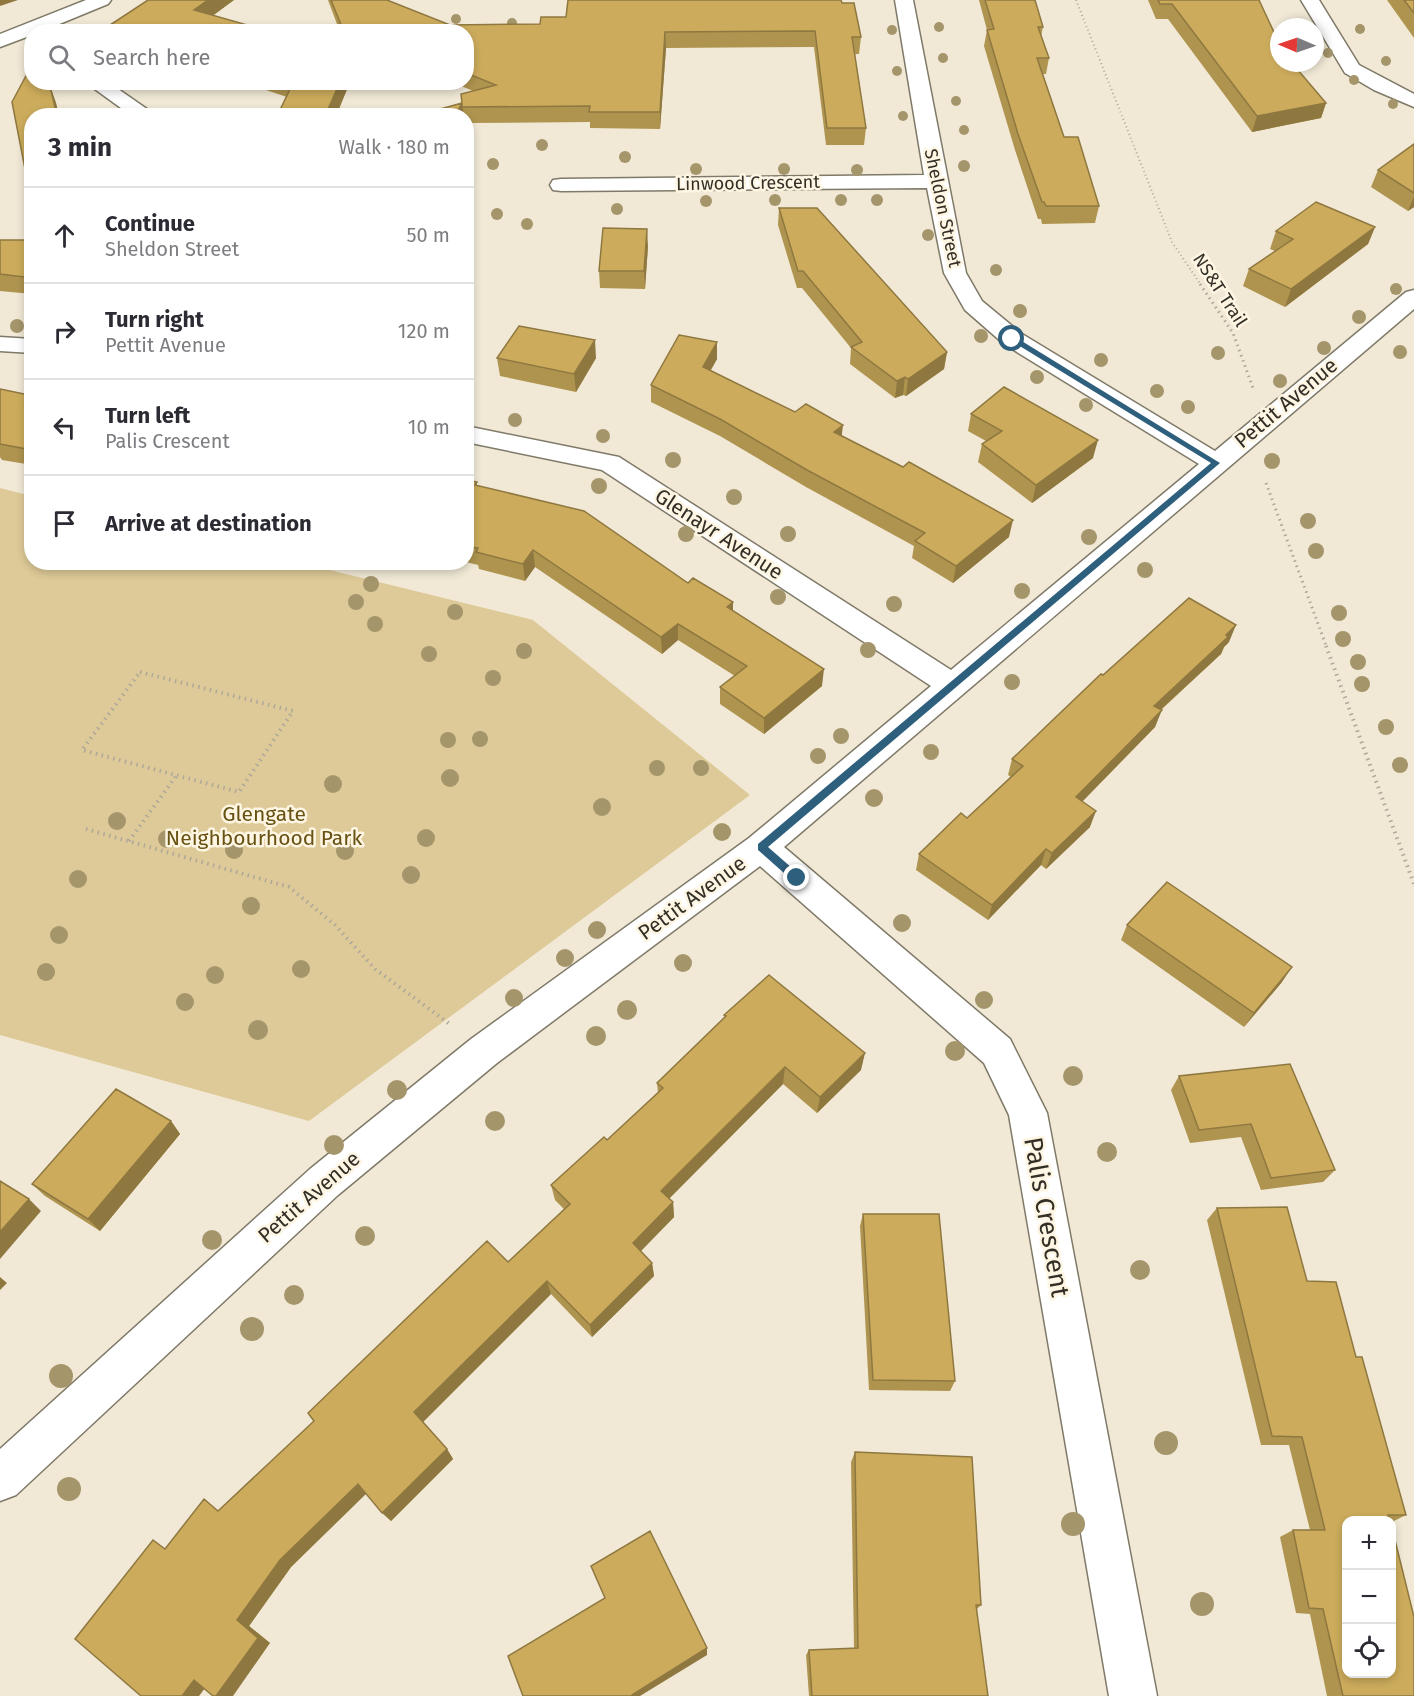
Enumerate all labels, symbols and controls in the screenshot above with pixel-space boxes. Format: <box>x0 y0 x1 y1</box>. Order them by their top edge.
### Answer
north arrow <box>1270 18 1324 72</box>
search box <box>24 24 474 90</box>
icon: search <box>45 41 78 74</box>
text: Search here <box>93 44 211 71</box>
text: 3 min <box>48 132 112 163</box>
text: Walk · 180 m <box>339 135 450 159</box>
street label: Sheldon Street <box>920 147 966 270</box>
street label: Linwood Crescent <box>676 171 820 195</box>
text: Continue <box>105 210 195 237</box>
icon: ahead <box>48 219 81 252</box>
text: 50 m <box>406 223 450 247</box>
text: Sheldon Street <box>105 237 239 261</box>
street label: NS&T Trail <box>1188 249 1252 331</box>
text: Turn right <box>105 306 204 333</box>
icon: right <box>48 315 81 348</box>
text: 120 m <box>398 319 450 343</box>
route start <box>998 325 1024 351</box>
text: Pettit Avenue <box>105 333 226 357</box>
street label: Pettit Avenue <box>1229 352 1343 454</box>
text: Turn left <box>105 402 190 429</box>
icon: left <box>48 411 81 444</box>
text: 10 m <box>408 415 450 439</box>
text: Palis Crescent <box>105 429 230 453</box>
street label: Glenayr Avenue <box>650 483 788 585</box>
icon: arrive <box>48 507 81 540</box>
text: Arrive at destination <box>105 510 312 537</box>
park label: Glengate Neighbourhood Park <box>166 801 362 851</box>
street label: Pettit Avenue <box>633 850 751 946</box>
route end <box>783 864 809 890</box>
street label: Palis Crescent <box>1017 1135 1076 1300</box>
street label: Pettit Avenue <box>253 1146 365 1248</box>
map controls <box>1342 1516 1396 1678</box>
button: + <box>1342 1516 1396 1570</box>
button: − <box>1342 1570 1396 1624</box>
button: locate <box>1342 1624 1396 1678</box>

